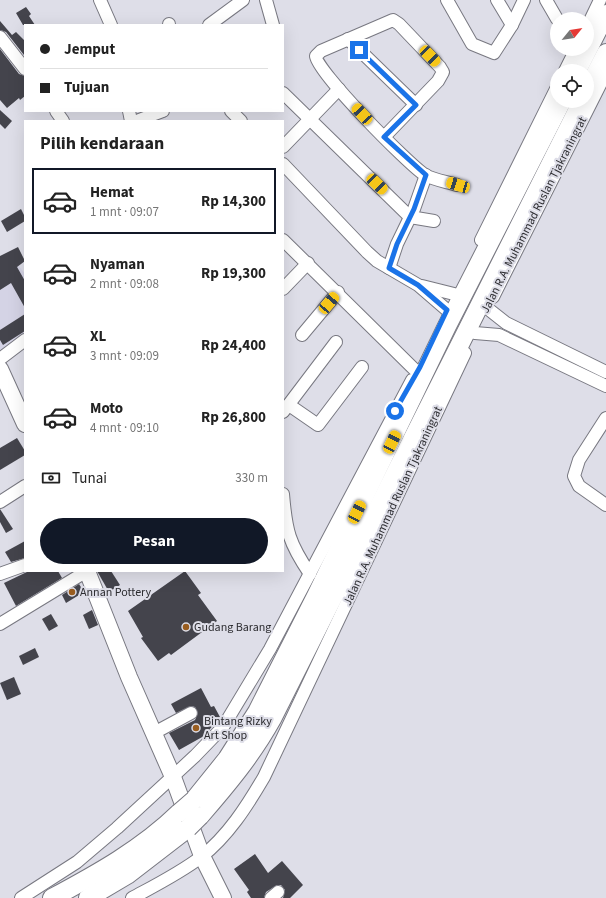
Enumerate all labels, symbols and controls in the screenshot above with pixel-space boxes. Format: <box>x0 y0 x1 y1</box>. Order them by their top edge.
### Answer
north arrow <box>550 12 594 56</box>
map controls <box>550 12 594 108</box>
text: Jemput <box>64 39 115 60</box>
route end <box>350 41 368 59</box>
car <box>417 43 443 69</box>
button: locate <box>550 64 594 108</box>
text: Tujuan <box>64 77 109 98</box>
car <box>349 101 375 127</box>
street label: Jalan R.A. Muhammad Ruslan Tjakraningrat <box>477 114 591 316</box>
text: Pilih kendaraan <box>40 131 164 156</box>
car <box>364 171 390 197</box>
car <box>445 176 471 194</box>
text: Hemat <box>90 182 134 203</box>
icon: car <box>42 183 78 219</box>
text: Rp 14,300 <box>201 191 266 212</box>
text: 1 mnt · 09:07 <box>90 203 159 221</box>
text: Nyaman <box>90 254 145 275</box>
icon: car <box>42 255 78 291</box>
text: Rp 19,300 <box>201 263 266 284</box>
text: 2 mnt · 09:08 <box>90 275 159 293</box>
car <box>317 290 341 316</box>
text: XL <box>90 326 106 347</box>
icon: car <box>42 327 78 363</box>
text: Rp 24,400 <box>201 335 266 356</box>
text: 3 mnt · 09:09 <box>90 347 159 365</box>
text: Moto <box>90 398 123 419</box>
icon: car <box>42 399 78 435</box>
route start <box>386 402 404 420</box>
street label: Jalan R.A. Muhammad Ruslan Tjakraningrat <box>339 404 447 608</box>
text: Rp 26,800 <box>201 407 266 428</box>
text: 4 mnt · 09:10 <box>90 419 159 437</box>
car <box>381 429 403 455</box>
icon: cash <box>40 467 62 489</box>
text: Tunai <box>72 468 107 489</box>
text: 330 m <box>235 469 268 487</box>
car <box>346 499 368 525</box>
button: Pesan <box>40 518 268 564</box>
place label: Annan Pottery <box>80 584 152 601</box>
marker: Annan Pottery <box>67 587 77 597</box>
place label: Gudang Barang <box>194 619 271 636</box>
marker: Gudang Barang <box>181 622 191 632</box>
place label: Bintang Rizky Art Shop <box>204 713 272 744</box>
marker: Bintang Rizky Art Shop <box>191 723 201 733</box>

